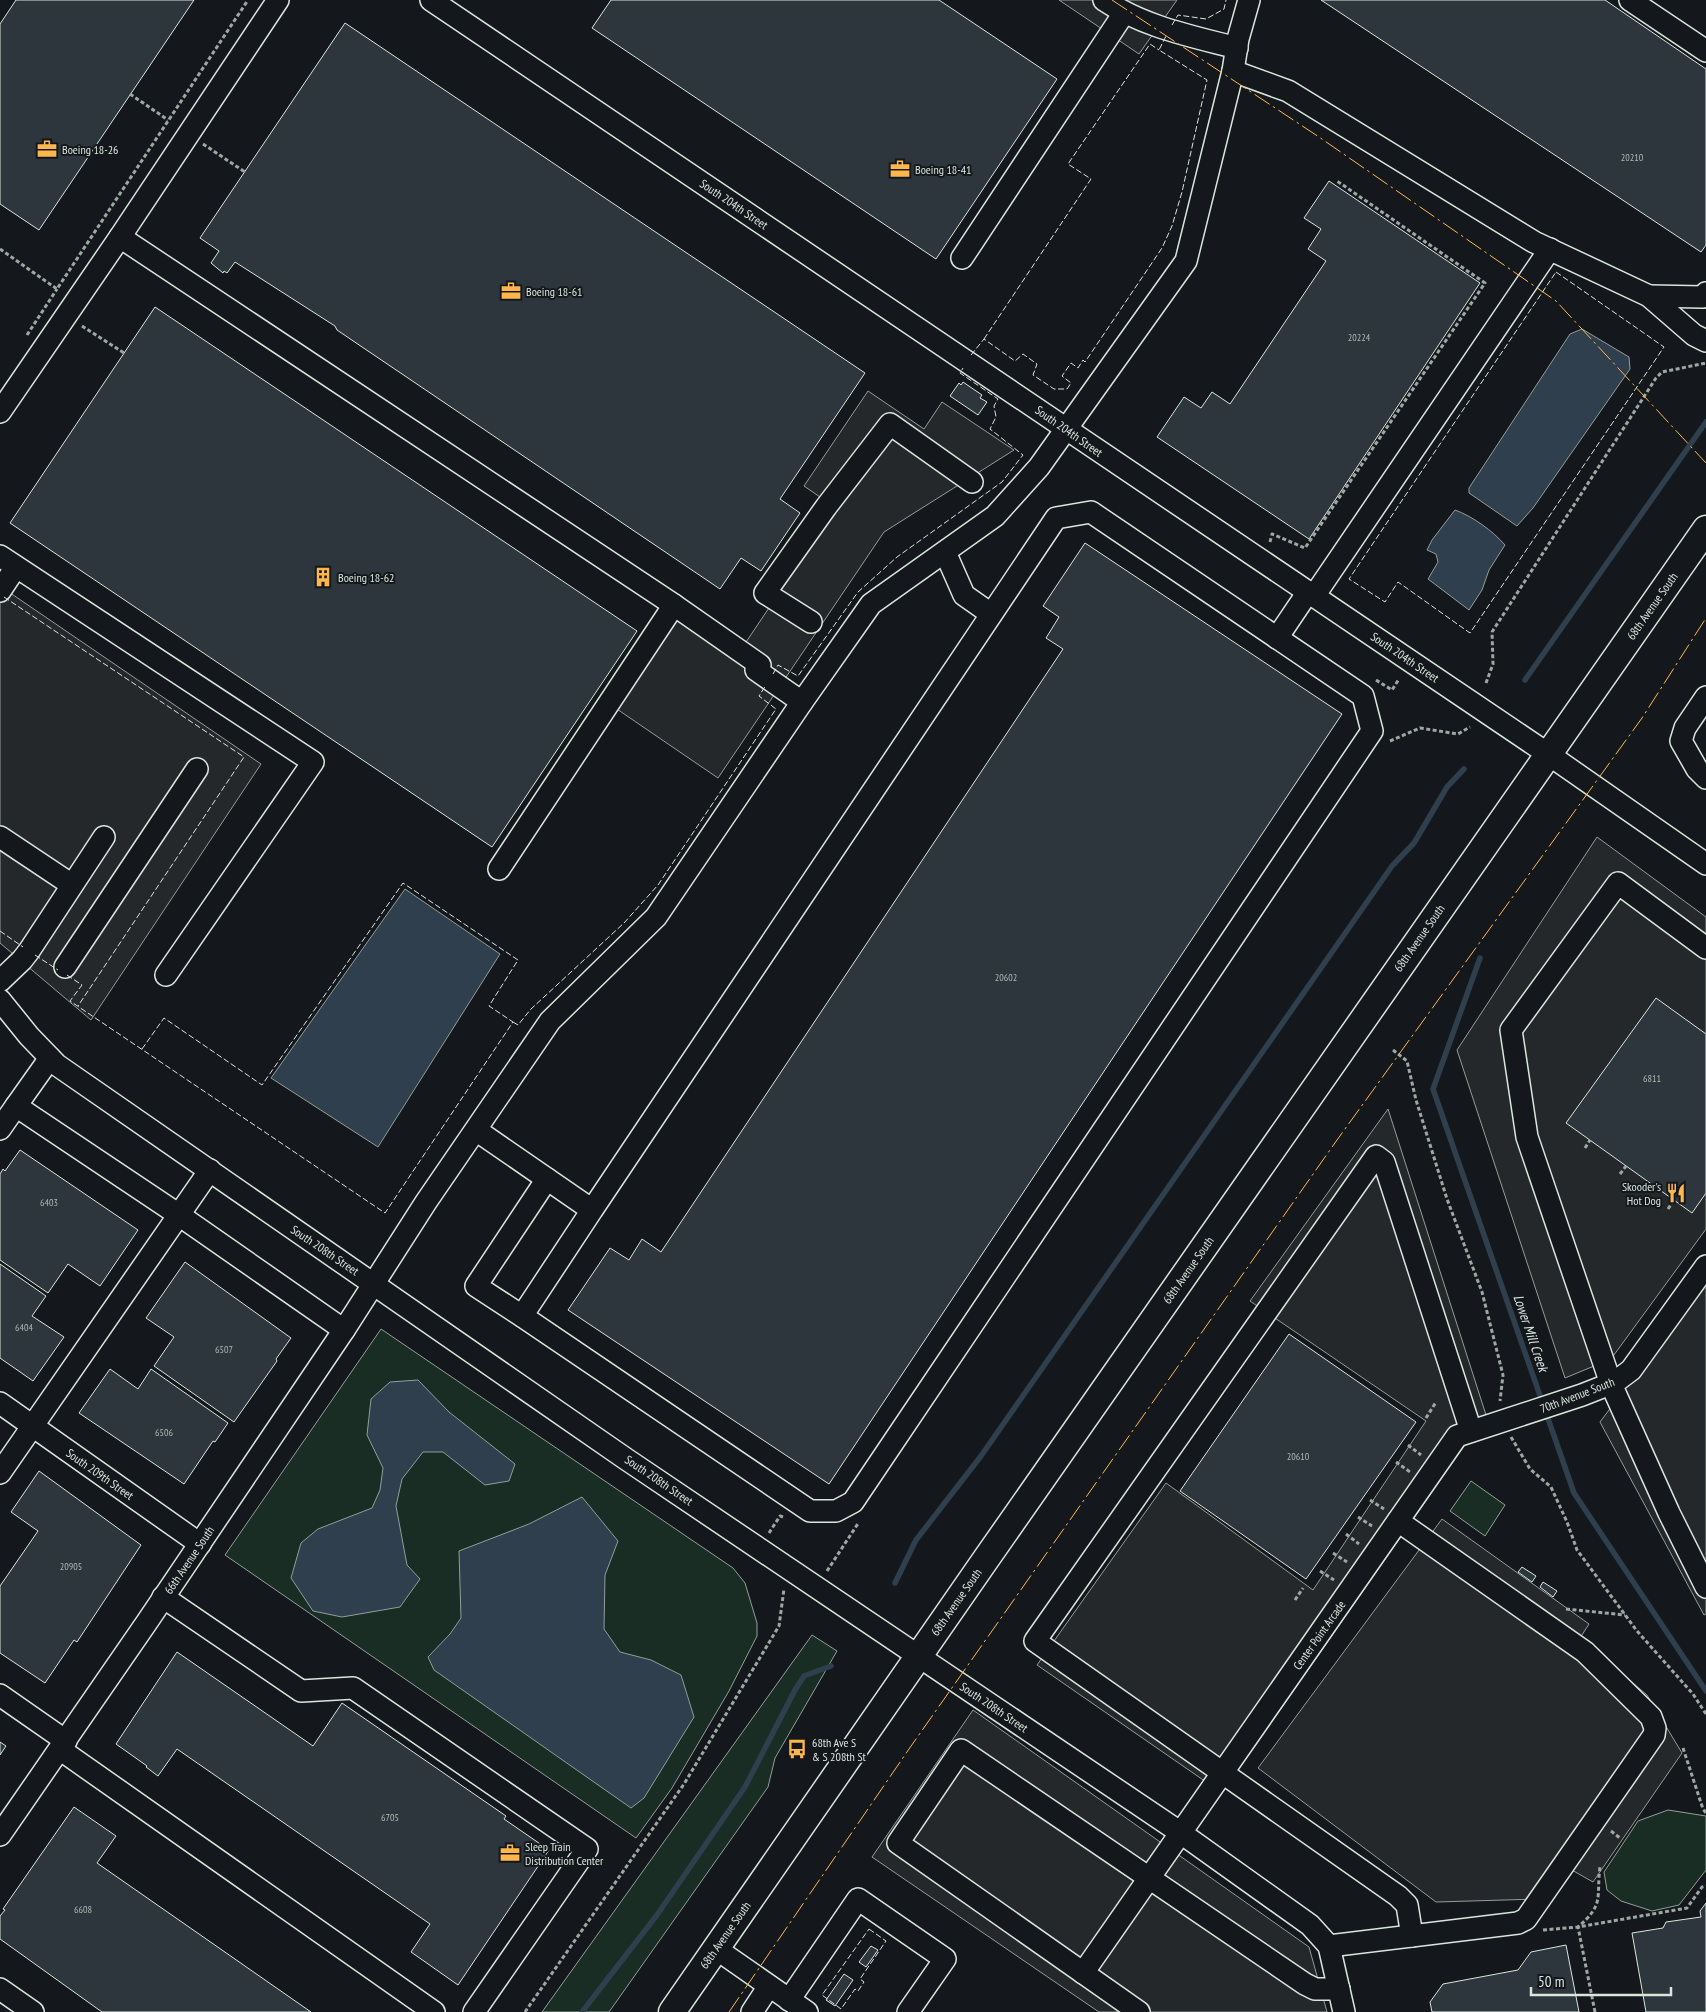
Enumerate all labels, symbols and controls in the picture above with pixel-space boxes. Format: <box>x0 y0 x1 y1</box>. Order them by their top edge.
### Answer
office icon: Boeing 18-26 <box>36 138 58 160</box>
place label: Boeing 18-26 <box>62 142 119 157</box>
house number: 20210 <box>1621 151 1644 164</box>
office icon: Boeing 18-41 <box>889 158 911 180</box>
place label: Boeing 18-41 <box>915 162 972 177</box>
street label: South 204th Street <box>697 176 771 233</box>
office icon: Boeing 18-61 <box>500 280 522 302</box>
place label: Boeing 18-61 <box>526 284 583 299</box>
house number: 20224 <box>1348 331 1371 344</box>
street label: South 204th Street <box>1032 402 1106 460</box>
building icon: Boeing 18-62 <box>312 566 334 588</box>
place label: Boeing 18-62 <box>338 570 395 585</box>
street label: 68th Avenue South <box>1623 570 1681 642</box>
street label: South 204th Street <box>1368 629 1442 686</box>
street label: 68th Avenue South <box>1390 902 1448 974</box>
house number: 20602 <box>995 971 1017 984</box>
house number: 6811 <box>1643 1072 1661 1085</box>
place label: Skooder's Hot Dog <box>1622 1179 1661 1208</box>
restaurant icon: Skooder's Hot Dog <box>1665 1182 1687 1204</box>
house number: 6403 <box>40 1196 58 1209</box>
street label: South 208th Street <box>288 1222 362 1279</box>
street label: 68th Avenue South <box>1159 1234 1217 1306</box>
water label: Lower Mill Creek <box>1509 1292 1553 1375</box>
house number: 6404 <box>15 1321 34 1334</box>
house number: 6507 <box>215 1343 233 1356</box>
street label: 70th Avenue South <box>1538 1374 1616 1416</box>
house number: 6506 <box>155 1426 174 1439</box>
street label: South 209th Street <box>63 1445 137 1503</box>
house number: 20610 <box>1287 1450 1310 1463</box>
street label: South 208th Street <box>622 1452 696 1509</box>
street label: 66th Avenue South <box>161 1523 217 1597</box>
house number: 20905 <box>60 1560 82 1573</box>
street label: 68th Avenue South <box>927 1566 985 1638</box>
street label: Center Point Arcade <box>1290 1597 1348 1673</box>
street label: South 208th Street <box>957 1679 1031 1736</box>
place label: 68th Ave S & S 208th St <box>812 1735 867 1764</box>
bus stop icon: 68th Ave S & S 208th St <box>786 1738 808 1760</box>
house number: 6705 <box>381 1811 399 1824</box>
place label: Sleep Train Distribution Center <box>525 1839 604 1868</box>
office icon: Sleep Train Distribution Center <box>499 1842 521 1864</box>
street label: 68th Avenue South <box>696 1899 754 1971</box>
house number: 6608 <box>74 1903 92 1916</box>
scale bar <box>1531 1964 1671 1996</box>
text: 50 m <box>1538 1972 1564 1991</box>

